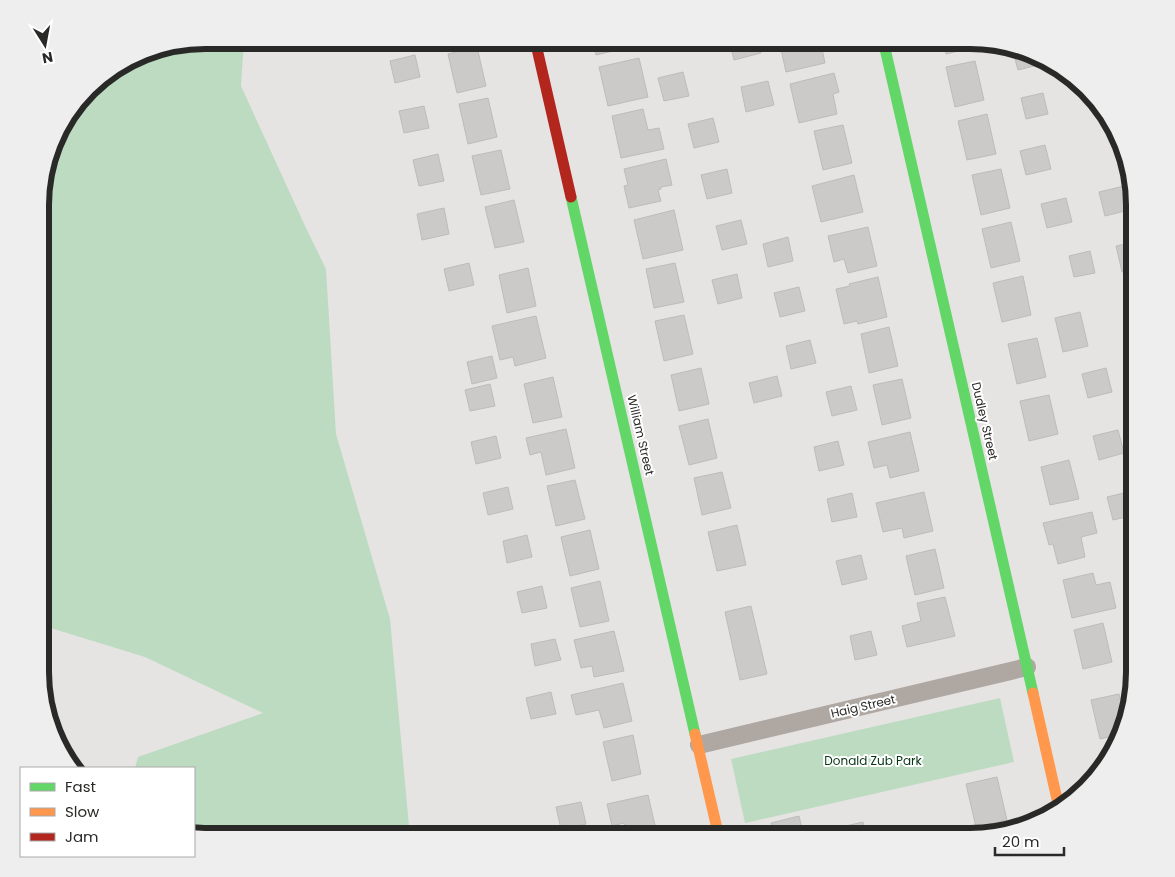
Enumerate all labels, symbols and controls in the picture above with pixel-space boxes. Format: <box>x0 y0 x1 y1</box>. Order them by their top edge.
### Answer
north arrow <box>20 20 70 70</box>
text: N <box>40 47 55 69</box>
street label: Dudley Street <box>968 380 1002 462</box>
street label: William Street <box>623 393 659 477</box>
street label: Haig Street <box>829 690 897 722</box>
park label: Donald Zub Park <box>824 752 923 769</box>
legend <box>20 767 195 857</box>
text: Fast <box>65 776 96 797</box>
text: Slow <box>65 801 100 822</box>
scale bar <box>995 824 1064 856</box>
text: Jam <box>65 826 99 847</box>
text: 20 m <box>1002 831 1040 852</box>

